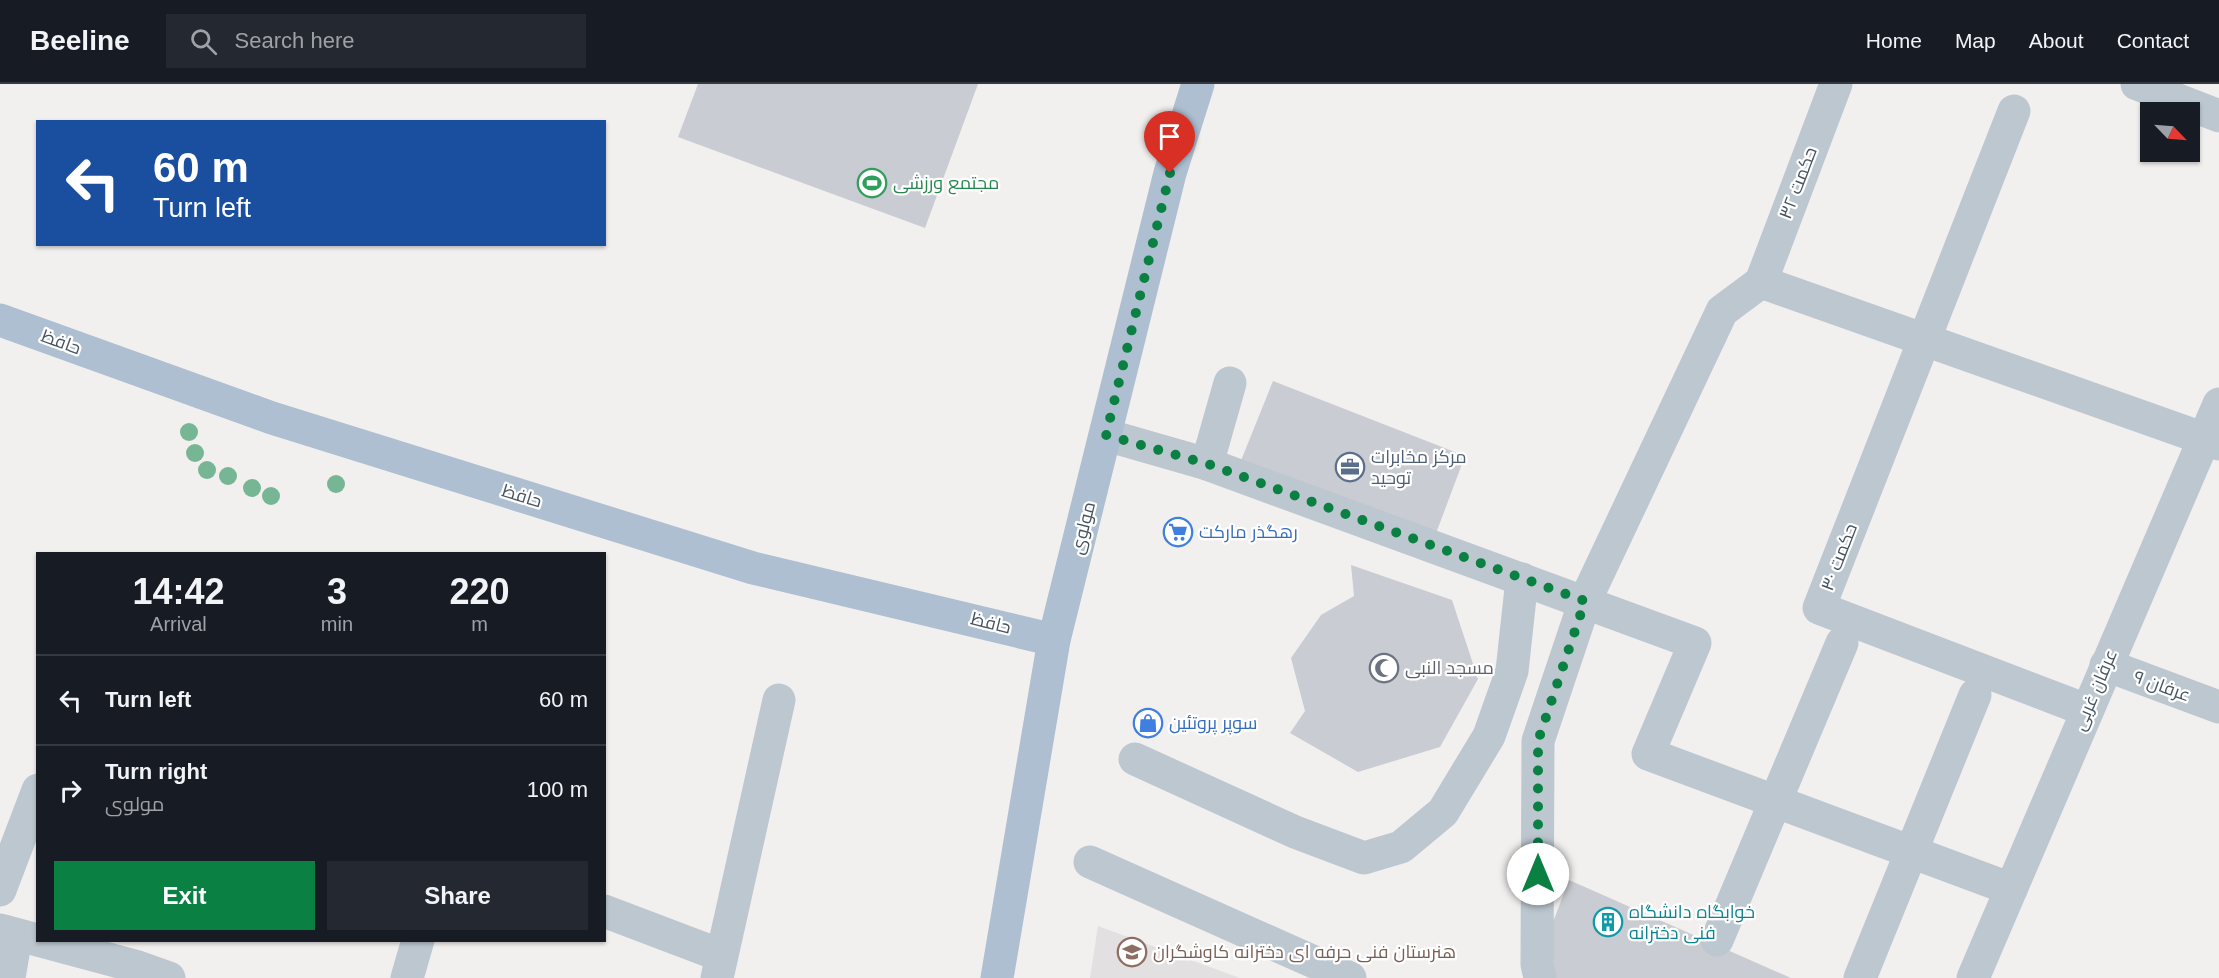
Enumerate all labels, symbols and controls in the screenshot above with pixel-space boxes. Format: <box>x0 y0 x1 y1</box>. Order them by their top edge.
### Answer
search box <box>166 14 586 68</box>
text: Beeline <box>30 25 130 56</box>
icon: search <box>187 25 220 58</box>
text: Search here <box>235 28 354 53</box>
text: Home <box>1866 29 1922 52</box>
text: Map <box>1955 29 1996 52</box>
text: About <box>2029 29 2084 52</box>
text: Contact <box>2117 29 2189 52</box>
north arrow <box>2140 102 2200 162</box>
map controls <box>2140 102 2200 162</box>
pin <box>1144 111 1195 173</box>
icon: arrive <box>1153 120 1186 153</box>
icon: left <box>54 144 132 222</box>
text: 60 m <box>153 144 249 191</box>
street label: حکمت ۳۲ <box>1775 144 1821 222</box>
sports icon: مجتمع ورزشی <box>856 167 888 199</box>
place label: مجتمع ورزشی <box>893 173 999 195</box>
text: Turn left <box>153 193 251 223</box>
street label: حافظ <box>39 326 83 358</box>
place label: مرکز مخابرات توحید <box>1371 447 1467 489</box>
office icon: مرکز مخابرات توحید <box>1334 451 1366 483</box>
street label: حافظ <box>500 481 544 511</box>
street label: مولوی <box>1067 500 1100 557</box>
supermarket icon: رهگذر مارکت <box>1162 516 1194 548</box>
street label: حکمت ۳۰ <box>1817 521 1861 593</box>
place label: رهگذر مارکت <box>1199 522 1298 543</box>
text: 14:42 <box>132 571 224 612</box>
text: 3 <box>327 571 347 612</box>
text: 220 <box>449 571 510 612</box>
street label: حافظ <box>969 608 1013 638</box>
text: Arrival <box>150 613 207 635</box>
text: min <box>321 613 353 635</box>
text: m <box>471 613 488 635</box>
street label: عرفان غربی <box>2069 646 2122 734</box>
mosque icon: مسجد النبی <box>1368 652 1400 684</box>
place label: مسجد النبی <box>1405 658 1494 679</box>
street label: عرفان ۹ <box>2131 667 2193 706</box>
icon: left <box>54 684 87 717</box>
text: Turn left <box>105 687 191 712</box>
text: 60 m <box>539 687 588 712</box>
shop icon: سوپر پروتئین <box>1132 707 1164 739</box>
place label: سوپر پروتئین <box>1169 713 1258 735</box>
text: Turn right <box>105 759 207 784</box>
icon: right <box>54 774 87 807</box>
text: 100 m <box>527 777 588 802</box>
text: مولوی <box>105 793 164 815</box>
position arrow <box>1506 842 1570 906</box>
button: Exit <box>54 861 315 930</box>
button: Share <box>327 861 588 930</box>
place label: خوابگاه دانشگاه فنی دخترانه <box>1629 902 1755 944</box>
building icon: خوابگاه دانشگاه فنی دخترانه <box>1592 906 1624 938</box>
school or university icon: هنرستان فنی حرفه ای دخترانه کاوشگران <box>1116 936 1148 968</box>
place label: هنرستان فنی حرفه ای دخترانه کاوشگران <box>1153 942 1456 963</box>

